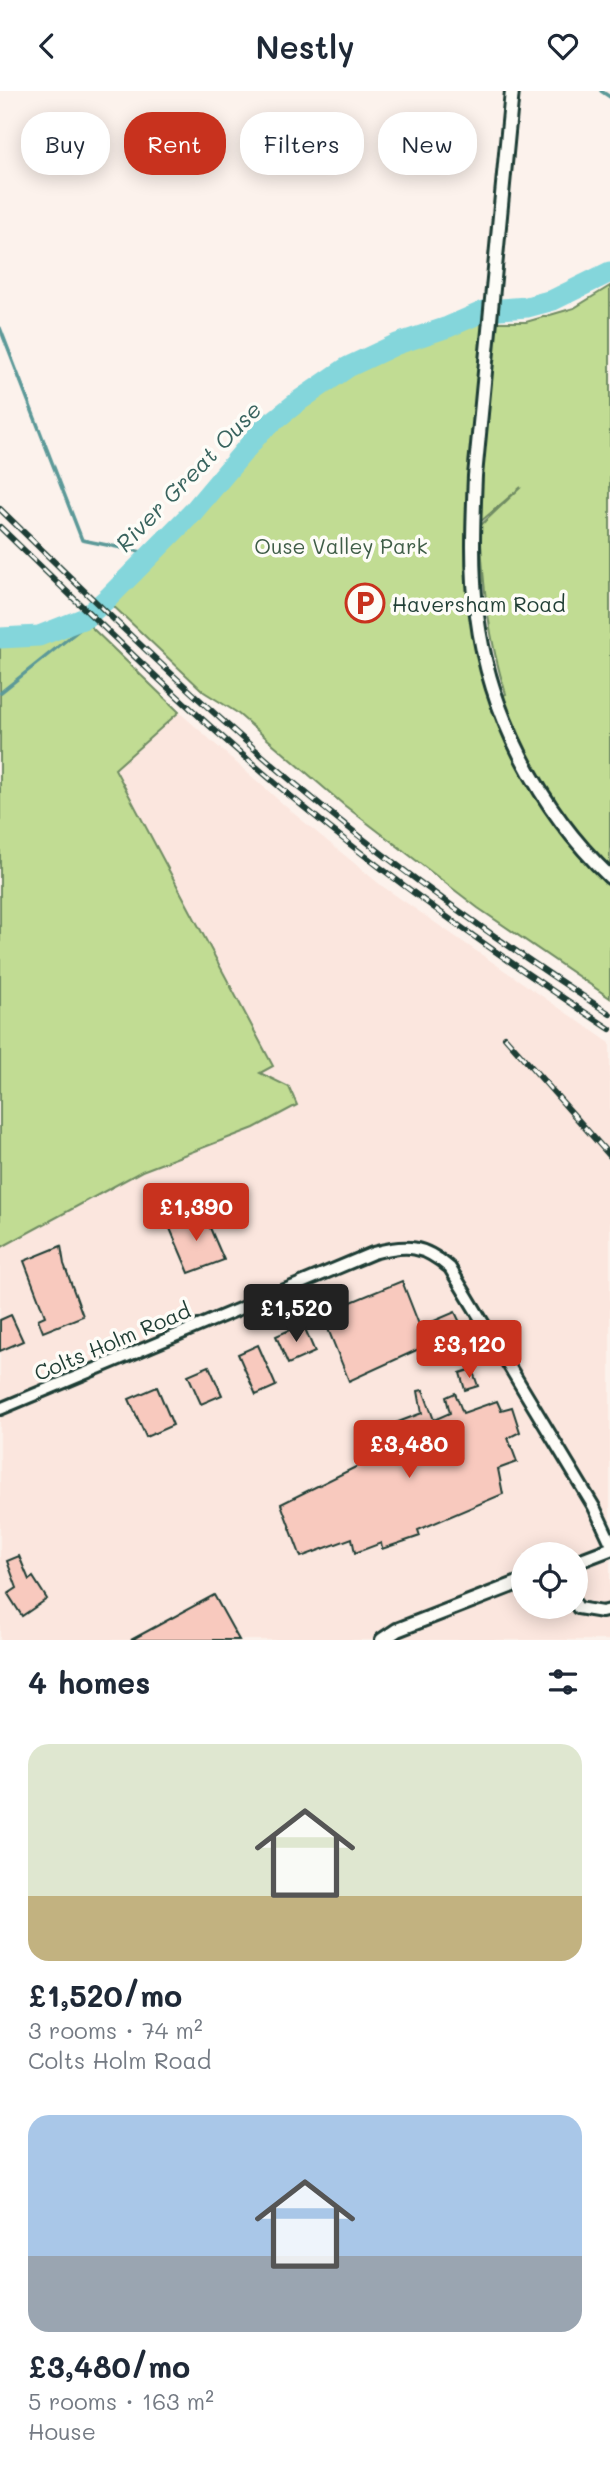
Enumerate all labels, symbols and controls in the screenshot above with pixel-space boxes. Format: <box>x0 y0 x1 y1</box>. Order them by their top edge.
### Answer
text: Nestly <box>255 25 355 67</box>
icon: back <box>28 27 66 65</box>
icon: heart <box>544 27 582 65</box>
chip: Buy <box>21 112 110 175</box>
chip: Rent <box>124 112 226 175</box>
chip: Filters <box>240 112 364 175</box>
chip: New <box>378 112 477 175</box>
water label: River Great Ouse <box>108 394 268 558</box>
park label: Ouse Valley Park <box>254 532 428 559</box>
parking icon: Haversham Road <box>344 582 386 624</box>
place label: Haversham Road <box>392 590 566 617</box>
pin: £1,390 <box>139 1183 253 1243</box>
text: £1,390 <box>159 1191 233 1221</box>
pin: £1,520 <box>239 1285 353 1344</box>
text: £1,520 <box>260 1292 332 1322</box>
street label: Colts Holm Road <box>30 1296 194 1386</box>
pin: £3,120 <box>412 1321 526 1380</box>
text: £3,120 <box>432 1328 506 1358</box>
pin: £3,480 <box>352 1421 466 1480</box>
text: £3,480 <box>370 1428 448 1458</box>
map controls <box>511 1542 588 1619</box>
button: locate <box>511 1542 588 1619</box>
text: 4 homes <box>28 1662 150 1702</box>
icon: filters <box>544 1663 582 1701</box>
icon: home <box>242 1790 368 1916</box>
text: £1,520/mo <box>28 1975 182 2015</box>
text: 3 rooms · 74 m² <box>28 2015 203 2045</box>
text: Colts Holm Road <box>28 2045 211 2075</box>
icon: home <box>242 2161 368 2287</box>
text: £3,480/mo <box>28 2346 190 2386</box>
text: 5 rooms · 163 m² <box>28 2386 214 2416</box>
text: House <box>28 2416 96 2446</box>

